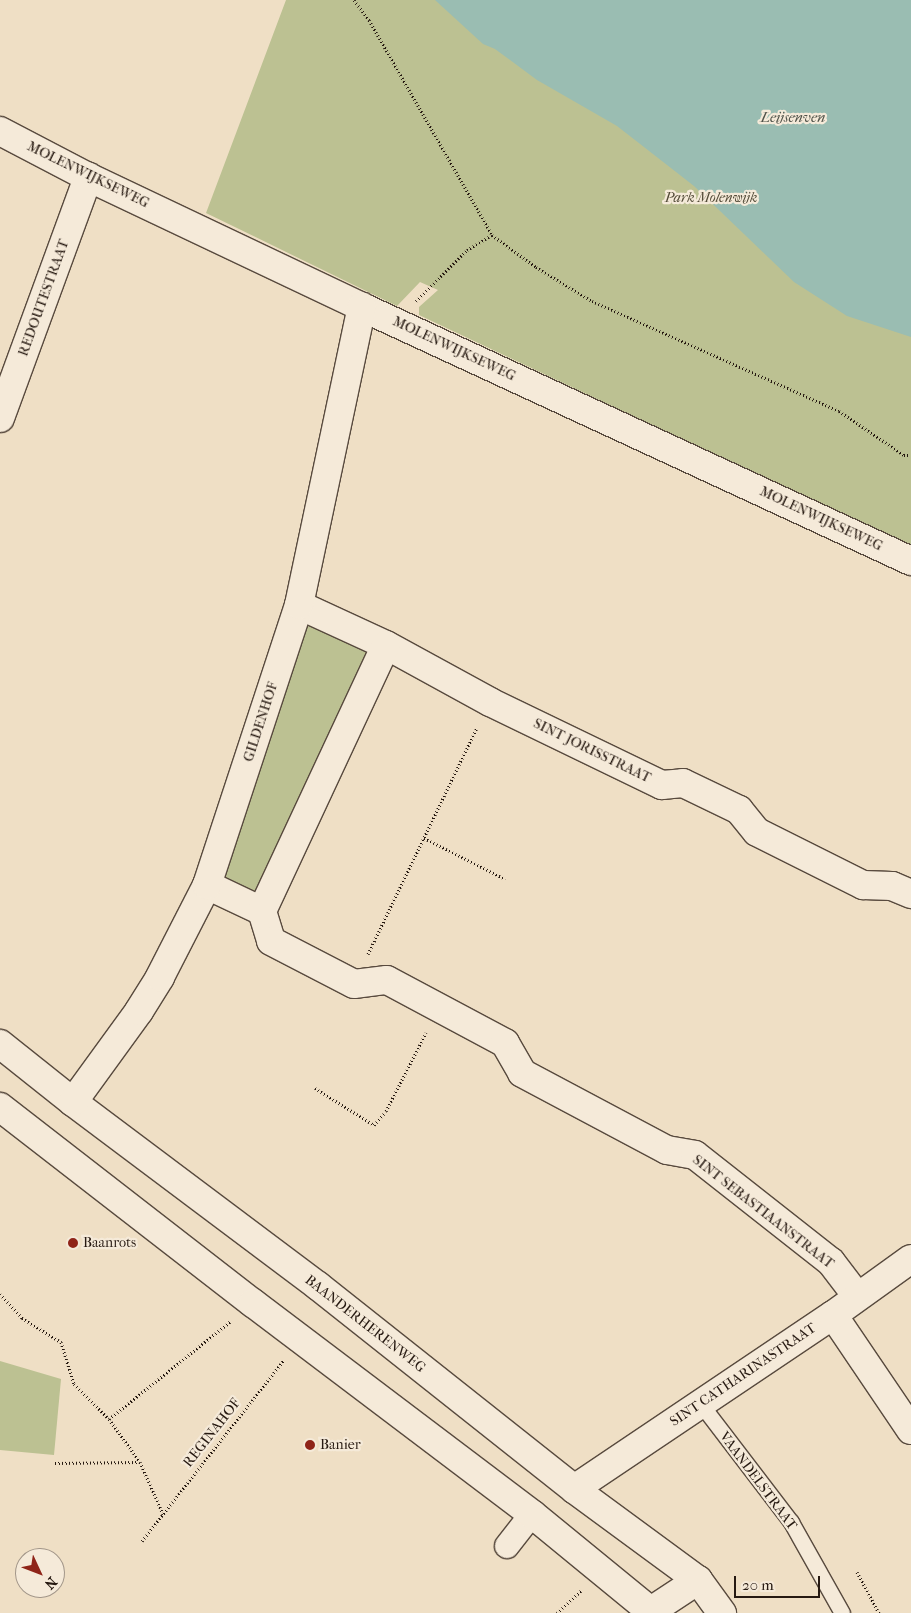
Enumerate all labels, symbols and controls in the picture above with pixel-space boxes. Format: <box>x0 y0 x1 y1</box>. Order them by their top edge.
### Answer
water label: Leijsenven <box>761 109 825 127</box>
street label: MOLENWIJKSEWEG <box>24 138 152 212</box>
park label: Park Molenwijk <box>665 190 757 206</box>
street label: REDOUTESTRAAT <box>15 237 73 359</box>
street label: MOLENWIJKSEWEG <box>390 313 518 385</box>
street label: MOLENWIJKSEWEG <box>757 483 885 555</box>
street label: GILDENHOF <box>240 680 282 764</box>
street label: SINT JORISSTRAAT <box>530 715 654 787</box>
street label: SINT SEBASTIAANSTRAAT <box>689 1152 837 1272</box>
place label: Baanrots <box>83 1235 136 1251</box>
marker: Baanrots <box>67 1237 79 1249</box>
street label: BAANDERHERENWEG <box>301 1272 429 1376</box>
street label: SINT CATHARINASTRAAT <box>667 1320 819 1430</box>
street label: REGINAHOF <box>180 1395 244 1471</box>
street label: VAANDELSTRAAT <box>716 1429 800 1533</box>
place label: Banier <box>320 1437 361 1453</box>
marker: Banier <box>304 1439 316 1451</box>
north arrow <box>15 1548 65 1598</box>
scale bar <box>736 1566 822 1598</box>
text: N <box>41 1573 60 1593</box>
text: 20 m <box>742 1576 774 1594</box>

